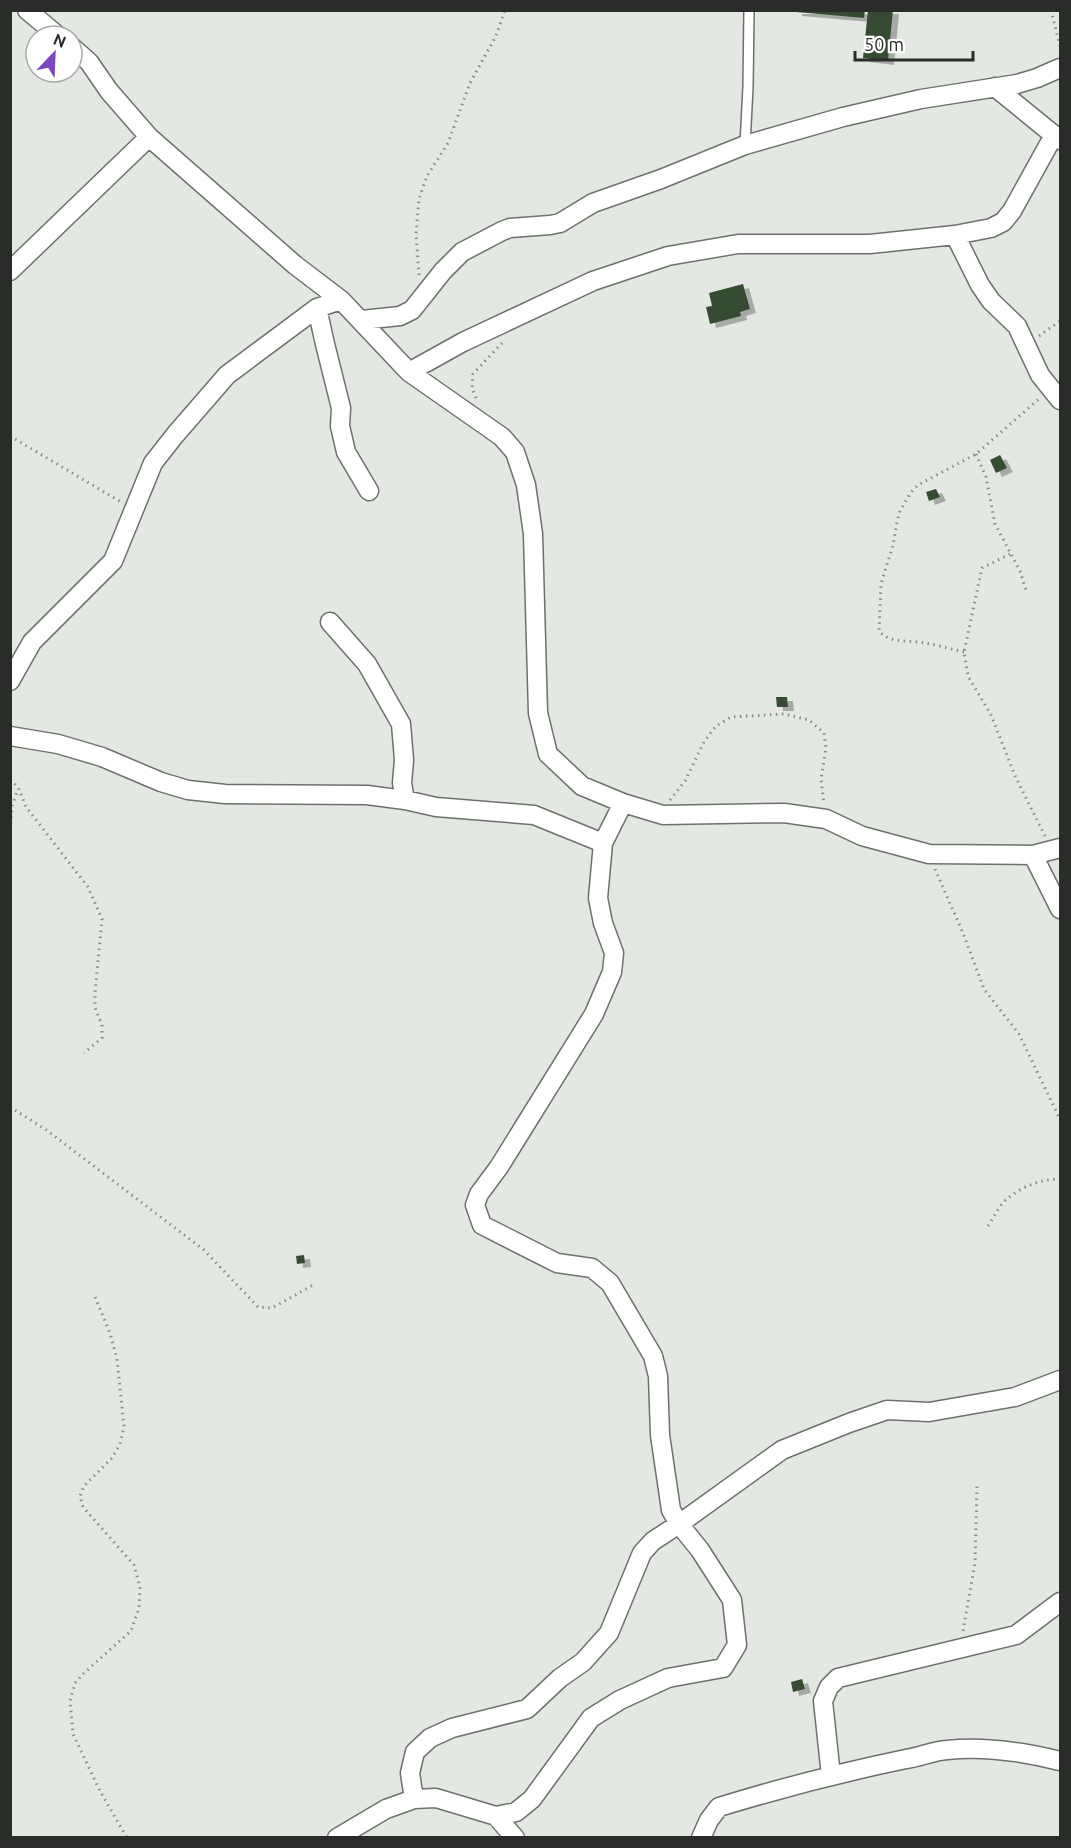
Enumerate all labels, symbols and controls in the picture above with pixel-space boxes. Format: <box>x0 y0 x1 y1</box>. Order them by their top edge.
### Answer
north arrow <box>24 24 84 84</box>
scale bar <box>855 24 974 62</box>
text: N <box>51 30 69 51</box>
text: 50 m <box>864 34 904 54</box>

